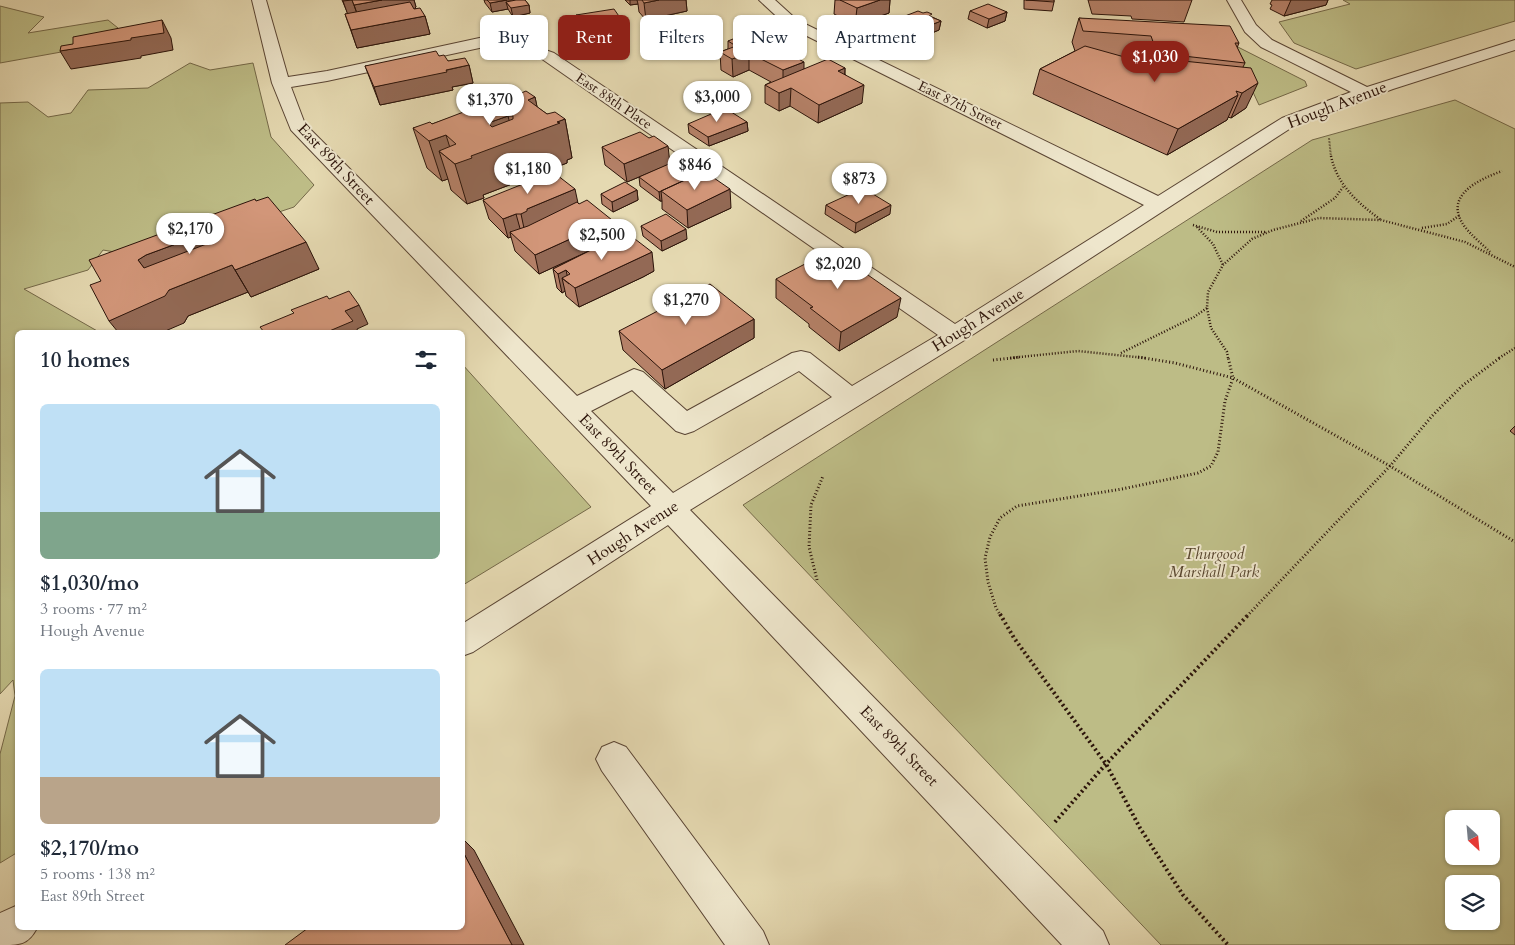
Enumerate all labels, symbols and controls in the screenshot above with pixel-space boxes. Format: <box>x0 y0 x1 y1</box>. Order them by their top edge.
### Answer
chip: Buy <box>480 15 548 60</box>
chip: Rent <box>558 15 630 60</box>
chip: Filters <box>640 15 723 60</box>
chip: New <box>733 15 807 60</box>
chip: Apartment <box>817 15 934 60</box>
pin: $1,030 <box>1114 41 1196 83</box>
text: $1,030 <box>1132 46 1178 68</box>
street label: East 88th Place <box>572 68 656 134</box>
street label: East 87th Street <box>915 76 1006 134</box>
street label: Hough Avenue <box>1284 76 1390 134</box>
pin: $3,000 <box>676 80 758 123</box>
pin: $1,370 <box>449 84 531 126</box>
text: $3,000 <box>694 86 740 108</box>
text: $1,370 <box>467 89 513 111</box>
street label: East 89th Street <box>292 118 380 210</box>
pin: $846 <box>665 148 725 191</box>
pin: $1,180 <box>487 152 569 195</box>
text: $846 <box>679 154 711 176</box>
text: $1,180 <box>505 158 551 180</box>
pin: $873 <box>829 162 889 205</box>
text: $873 <box>843 168 875 190</box>
pin: $2,170 <box>149 212 231 255</box>
text: $2,170 <box>167 218 213 240</box>
pin: $2,500 <box>561 218 643 261</box>
text: $2,500 <box>579 224 625 246</box>
pin: $2,020 <box>797 248 879 290</box>
text: $2,020 <box>815 253 861 275</box>
street label: Hough Avenue <box>928 283 1028 357</box>
pin: $1,270 <box>645 284 727 326</box>
text: $1,270 <box>663 289 709 311</box>
text: 10 homes <box>40 346 130 375</box>
icon: filters <box>412 346 440 374</box>
street label: East 89th Street <box>574 409 662 499</box>
icon: home <box>195 436 285 526</box>
street label: Hough Avenue <box>583 495 683 571</box>
park label: Thurgood Marshall Park <box>1169 543 1259 583</box>
text: $1,030/mo <box>40 569 139 598</box>
text: 3 rooms · 77 m² <box>40 598 147 620</box>
text: Hough Avenue <box>40 620 145 642</box>
icon: home <box>195 701 285 791</box>
street label: East 89th Street <box>855 701 943 791</box>
north arrow <box>1445 810 1500 865</box>
map controls <box>1445 810 1500 930</box>
text: $2,170/mo <box>40 834 139 863</box>
text: 5 rooms · 138 m² <box>40 863 155 885</box>
button: layers <box>1445 875 1500 930</box>
text: East 89th Street <box>40 885 145 907</box>

